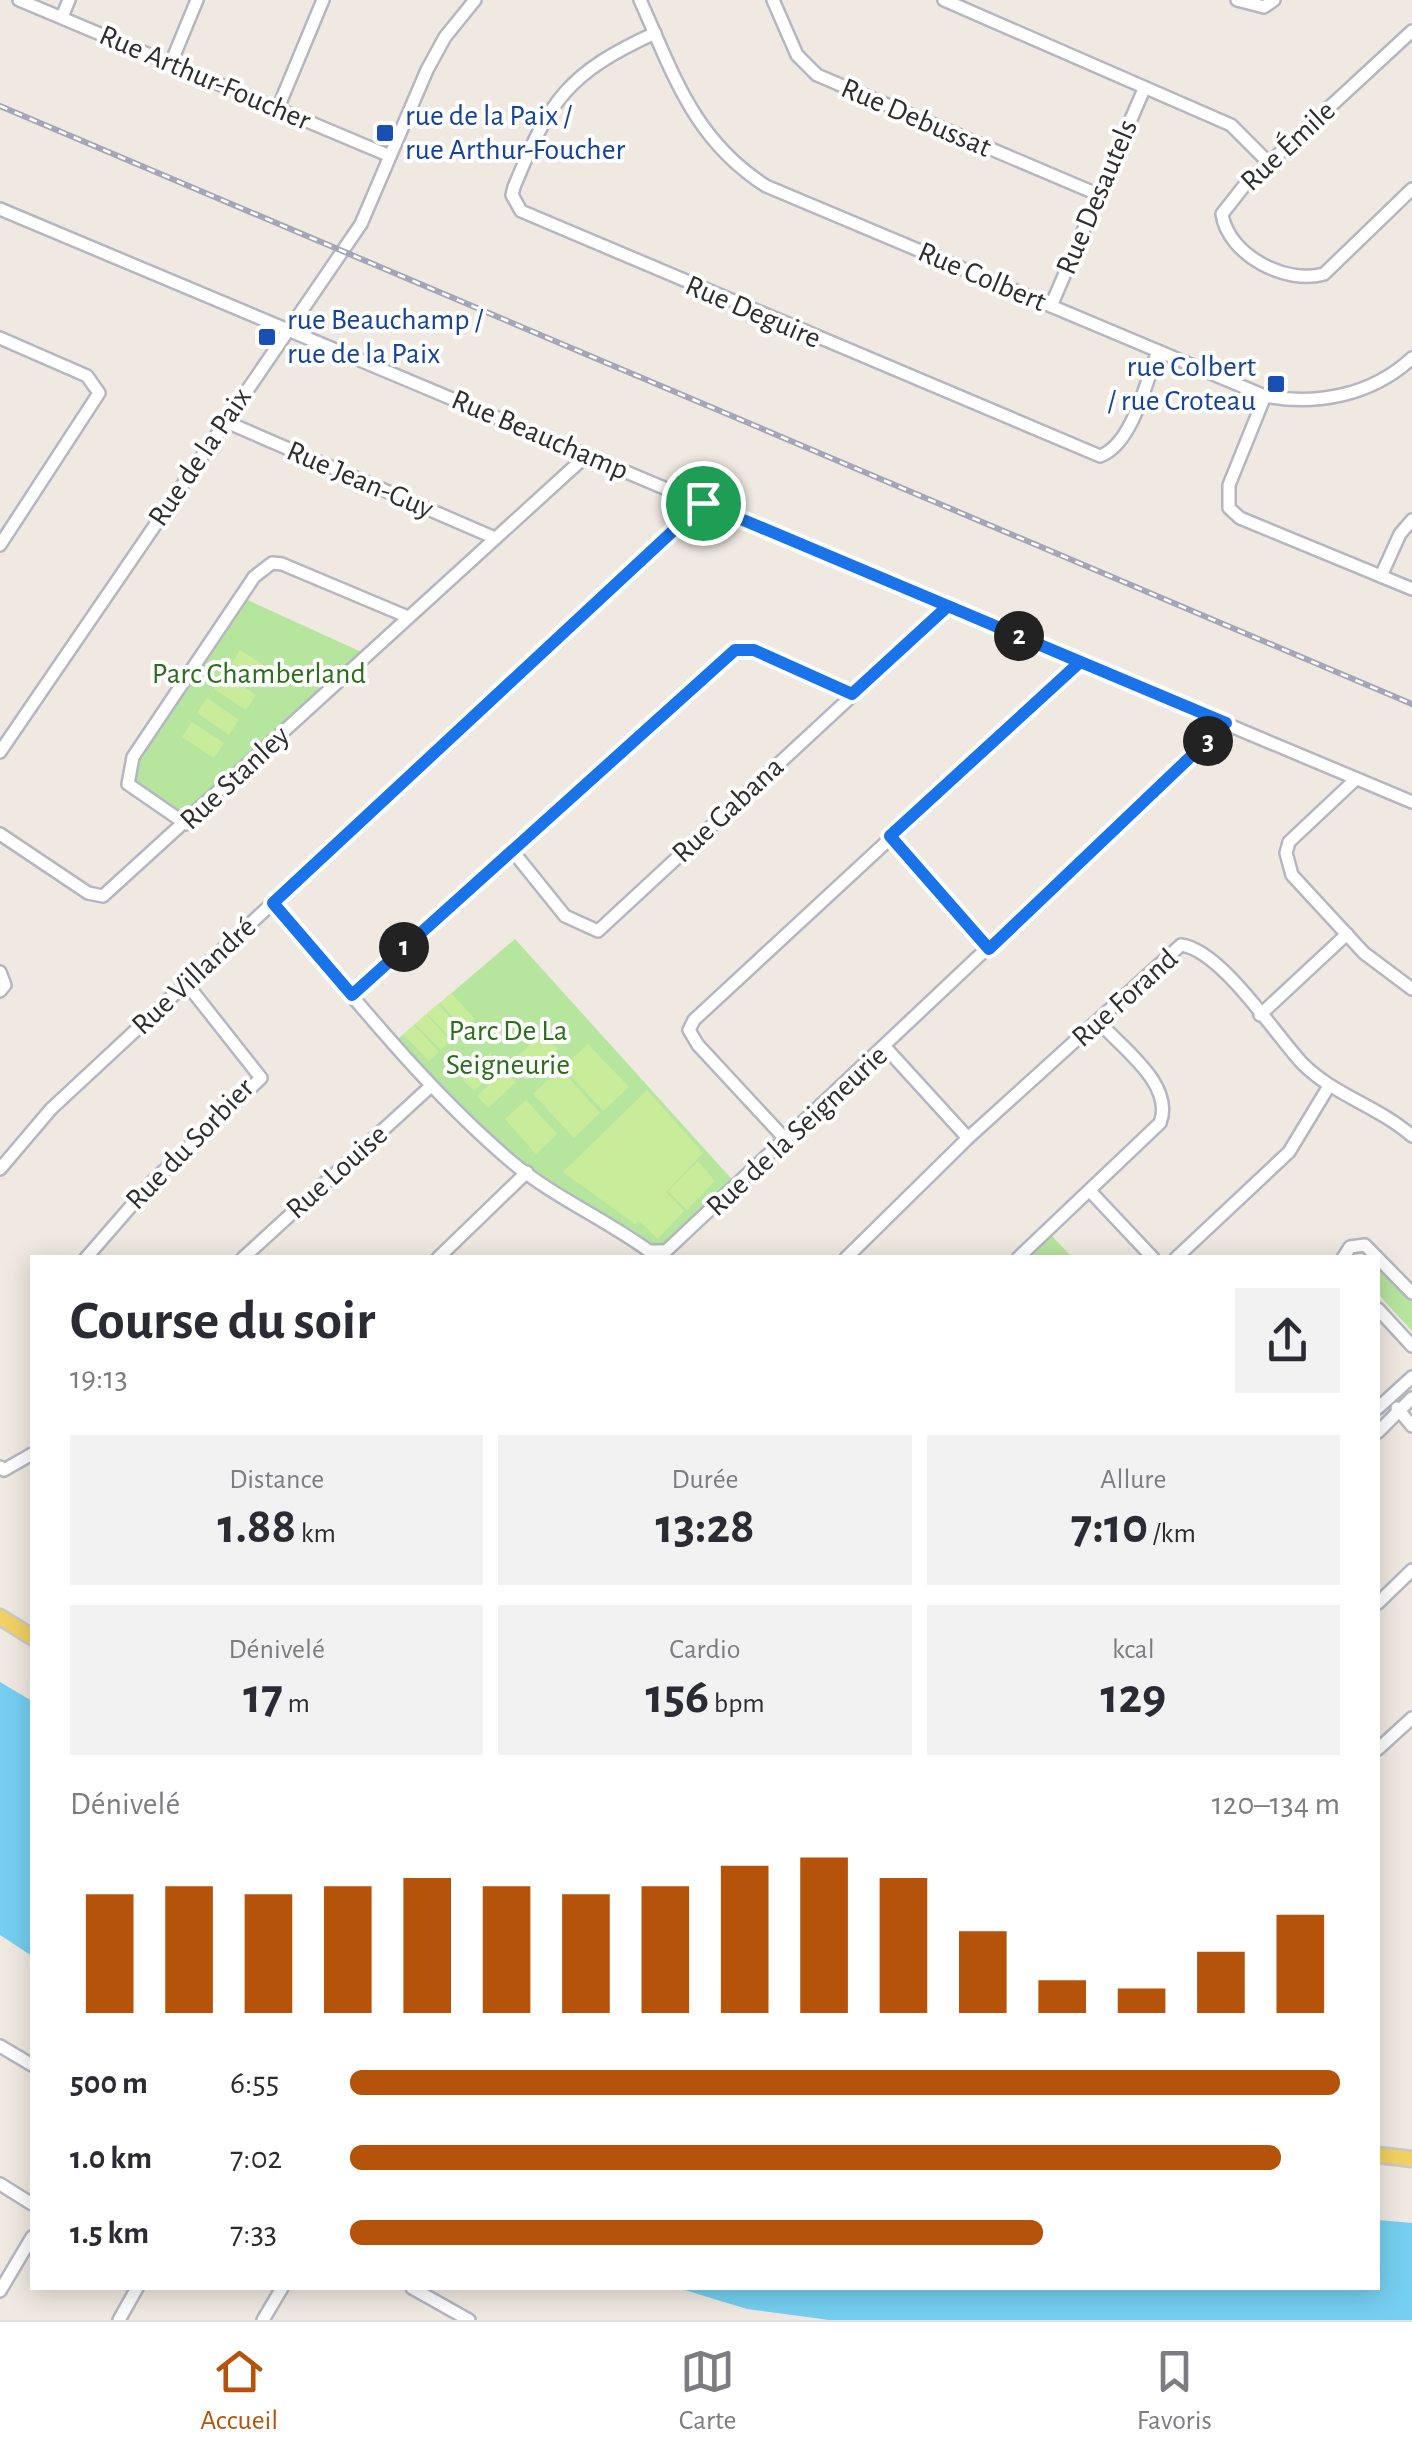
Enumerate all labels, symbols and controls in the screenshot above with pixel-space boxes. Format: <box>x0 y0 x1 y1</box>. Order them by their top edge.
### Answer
street label: Rue Arthur-Foucher <box>95 20 315 136</box>
street label: Rue Debussat <box>837 73 996 163</box>
street label: Rue Émile <box>1234 94 1341 197</box>
place label: rue de la Paix / rue Arthur-Foucher <box>405 101 626 165</box>
street label: Rue Desautels <box>1051 115 1143 279</box>
marker: rue de la Paix / rue Arthur-Foucher <box>374 122 396 144</box>
street label: Rue Colbert <box>914 237 1051 317</box>
street label: Rue Deguire <box>681 270 825 354</box>
place label: rue Beauchamp / rue de la Paix <box>287 305 483 369</box>
marker: rue Beauchamp / rue de la Paix <box>256 326 278 348</box>
place label: rue Colbert / rue Croteau <box>1107 352 1256 416</box>
marker: rue Colbert / rue Croteau <box>1265 373 1287 395</box>
street label: Rue de la Paix <box>143 382 257 532</box>
street label: Rue Beauchamp <box>447 384 633 486</box>
street label: Rue Jean-Guy <box>282 436 438 524</box>
pin <box>661 461 746 546</box>
icon: arrive <box>676 476 731 531</box>
pin: 2 <box>994 611 1044 661</box>
text: 2 <box>1012 622 1026 650</box>
park label: Parc Chamberland <box>152 659 366 689</box>
pin: 3 <box>1183 716 1233 766</box>
street label: Rue Stanley <box>175 720 295 836</box>
text: 3 <box>1202 727 1214 755</box>
street label: Rue Gabana <box>667 751 789 869</box>
street label: Rue Villandré <box>126 911 262 1041</box>
pin: 1 <box>379 922 429 972</box>
text: 1 <box>399 933 409 961</box>
street label: Rue Forand <box>1066 943 1184 1053</box>
park label: Parc De La Seigneurie <box>446 1016 570 1080</box>
street label: Rue de la Seigneurie <box>701 1040 893 1222</box>
street label: Rue du Sorbier <box>120 1072 260 1215</box>
street label: Rue Louise <box>281 1119 393 1225</box>
button: share <box>1235 1288 1340 1393</box>
text: Course du soir <box>70 1294 375 1349</box>
text: 19:13 <box>70 1362 128 1394</box>
text: Distance <box>229 1466 324 1494</box>
text: Durée <box>672 1466 738 1494</box>
text: Allure <box>1100 1466 1166 1494</box>
text: 1.88 <box>217 1502 296 1552</box>
text: 13:28 <box>655 1502 755 1552</box>
text: 7:10 <box>1071 1502 1148 1552</box>
text: km <box>296 1520 336 1548</box>
text: /km <box>1148 1520 1196 1548</box>
text: Dénivelé <box>228 1636 325 1664</box>
text: Cardio <box>669 1636 741 1664</box>
text: kcal <box>1112 1636 1155 1664</box>
text: 17 <box>243 1672 283 1722</box>
text: 156 <box>645 1672 709 1722</box>
text: 129 <box>1100 1672 1166 1722</box>
text: m <box>283 1690 310 1718</box>
text: bpm <box>709 1690 765 1718</box>
text: Dénivelé <box>70 1788 180 1820</box>
text: 120–134 m <box>1212 1788 1340 1820</box>
text: 500 m <box>70 2067 148 2099</box>
text: 6:55 <box>230 2067 279 2099</box>
text: 1.0 km <box>70 2142 152 2174</box>
text: 7:02 <box>230 2142 282 2174</box>
text: 1.5 km <box>70 2217 149 2249</box>
text: 7:33 <box>230 2217 277 2249</box>
tab: Accueil <box>200 2344 278 2438</box>
tab: Carte <box>679 2344 736 2438</box>
tab: Favoris <box>1137 2344 1212 2438</box>

